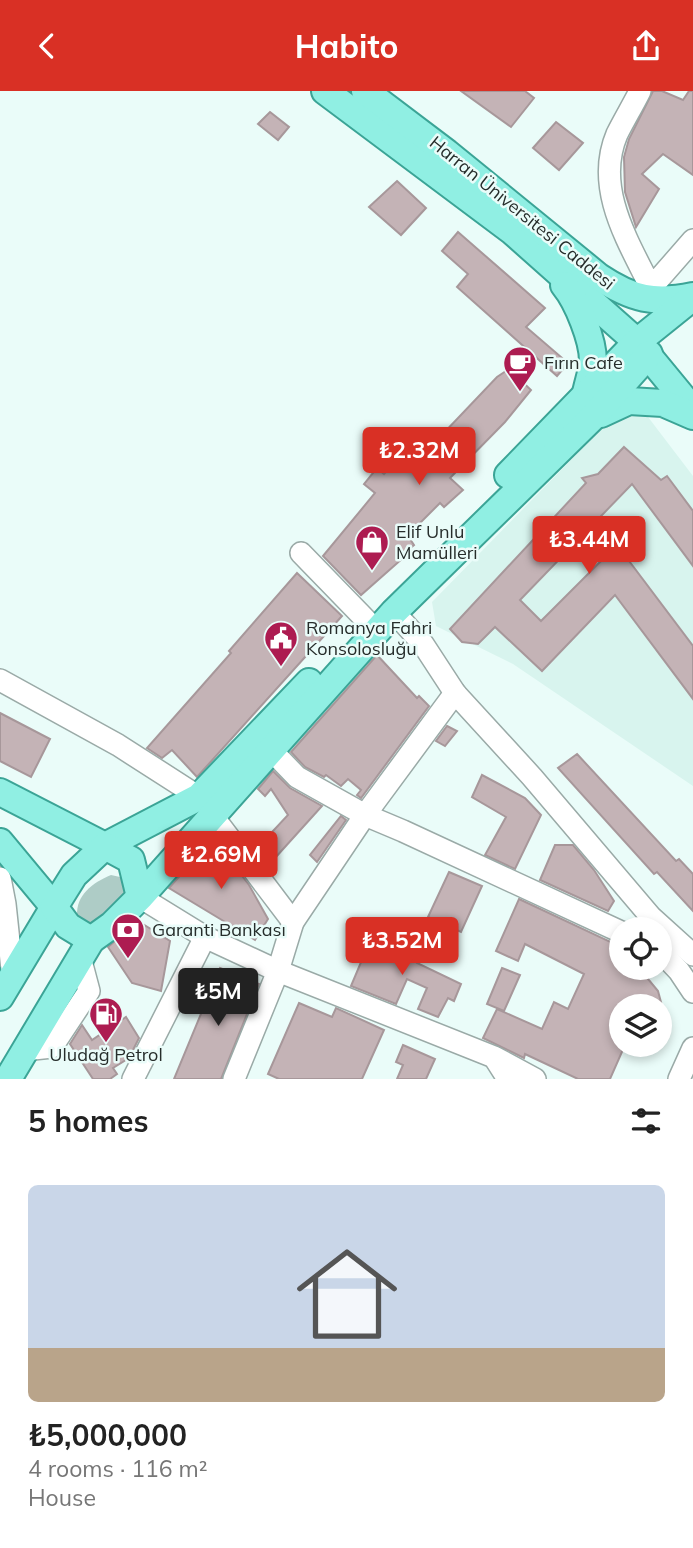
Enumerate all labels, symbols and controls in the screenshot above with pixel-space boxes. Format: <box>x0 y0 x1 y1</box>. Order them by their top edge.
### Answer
text: Habito <box>295 26 398 66</box>
icon: back <box>28 27 66 65</box>
icon: share <box>627 27 665 65</box>
street label: Harran Üniversitesi Caddesi <box>425 131 620 294</box>
cafe icon: Fırın Cafe <box>501 344 539 393</box>
place label: Fırın Cafe <box>544 351 623 374</box>
pin: ₺2.32M <box>362 427 476 487</box>
text: ₺2.32M <box>379 435 459 464</box>
pin: ₺3.44M <box>532 517 646 576</box>
place label: Elif Unlu Mamülleri <box>396 520 478 564</box>
shop icon: Elif Unlu Mamülleri <box>353 523 391 572</box>
text: ₺3.44M <box>549 524 629 553</box>
place label: Romanya Fahri Konsolosluğu <box>306 616 432 660</box>
public building icon: Romanya Fahri Konsolosluğu <box>262 619 300 668</box>
pin: ₺2.69M <box>164 831 278 891</box>
text: ₺2.69M <box>181 839 261 868</box>
bank icon: Garanti Bankası <box>109 911 147 960</box>
pin: ₺3.52M <box>345 917 459 977</box>
map controls <box>609 917 672 1057</box>
button: locate <box>609 917 672 980</box>
place label: Garanti Bankası <box>152 918 286 941</box>
text: ₺3.52M <box>362 925 442 954</box>
pin: ₺5M <box>184 969 252 1028</box>
text: ₺5M <box>194 976 242 1005</box>
button: layers <box>609 994 672 1057</box>
fuel station icon: Uludağ Petrol <box>87 995 125 1044</box>
place label: Uludağ Petrol <box>49 1043 163 1066</box>
text: 5 homes <box>28 1102 149 1140</box>
icon: filters <box>627 1102 665 1140</box>
icon: home <box>284 1231 410 1357</box>
text: ₺5,000,000 <box>28 1416 187 1454</box>
text: 4 rooms · 116 m² <box>28 1454 208 1483</box>
text: House <box>28 1483 96 1512</box>

